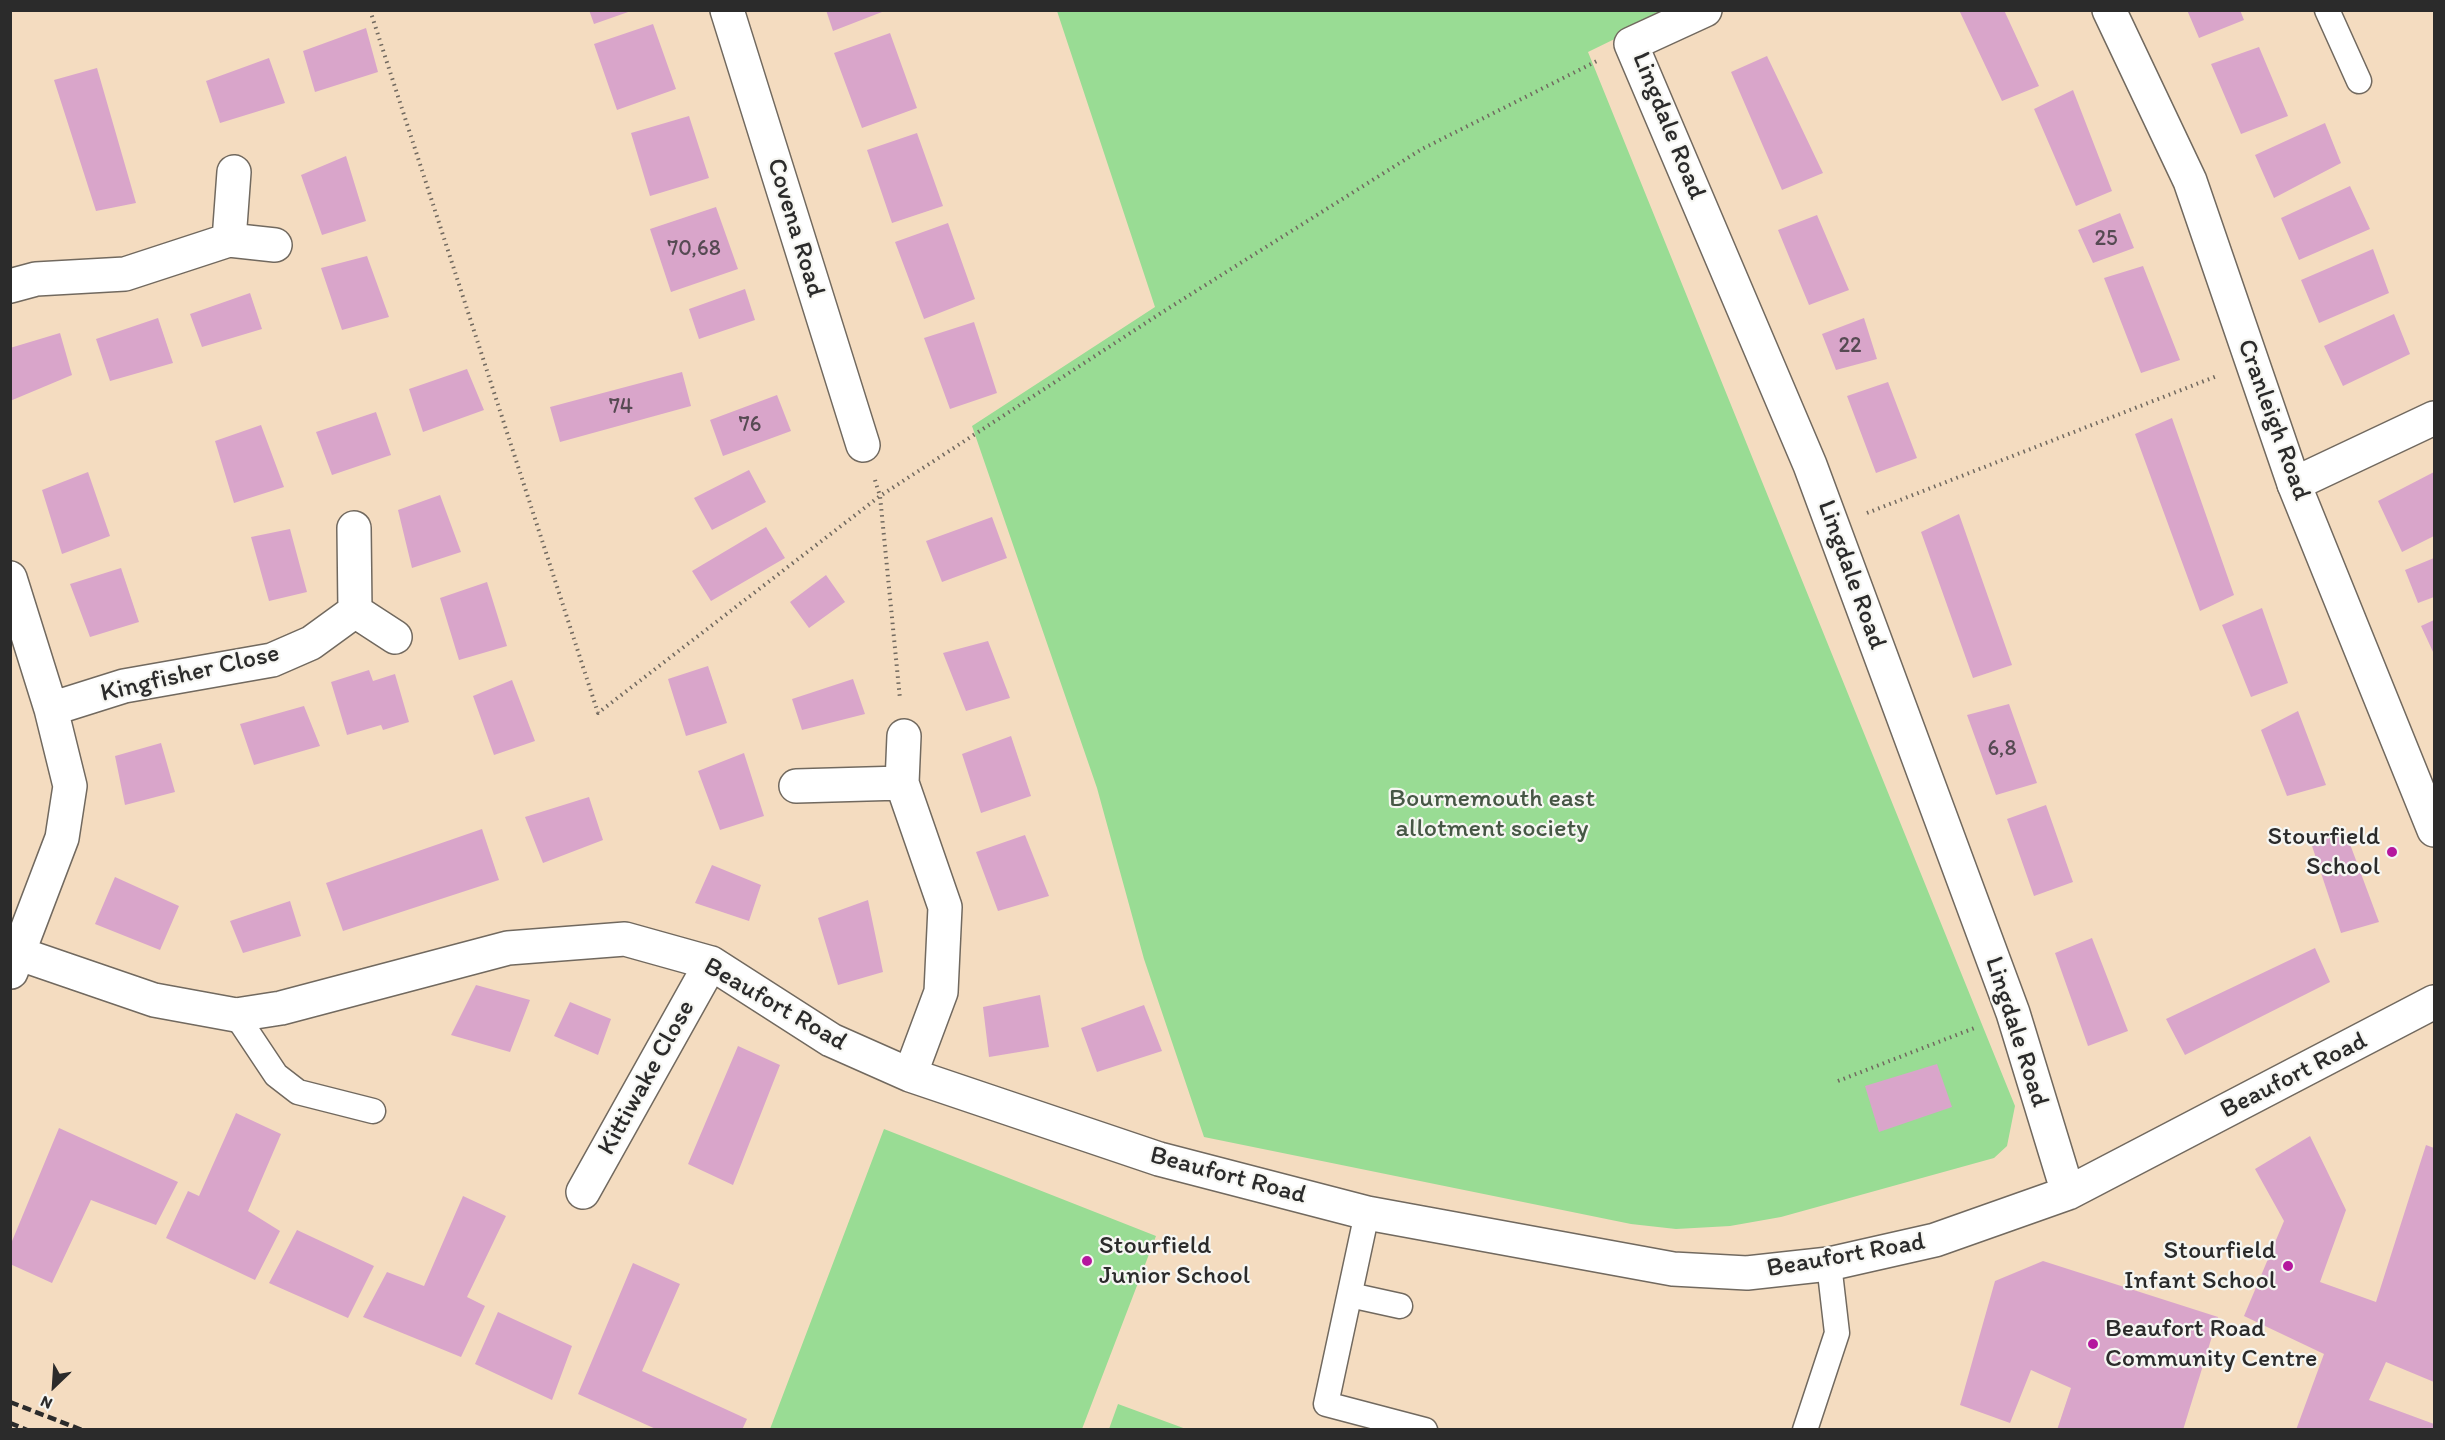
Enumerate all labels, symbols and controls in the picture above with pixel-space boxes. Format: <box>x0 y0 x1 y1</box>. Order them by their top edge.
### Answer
street label: Lingdale Road <box>1624 48 1712 204</box>
street label: Covena Road <box>759 155 831 301</box>
house number: 25 <box>2094 226 2118 252</box>
house number: 70,68 <box>667 236 721 262</box>
house number: 22 <box>1838 333 1862 359</box>
street label: Cranleigh Road <box>2229 335 2317 505</box>
house number: 74 <box>609 394 633 420</box>
house number: 76 <box>739 412 761 438</box>
street label: Lingdale Road <box>1810 496 1892 654</box>
street label: Kingfisher Close <box>97 638 283 710</box>
house number: 6,8 <box>1988 736 2016 762</box>
park label: Bournemouth east allotment society <box>1389 783 1595 844</box>
place label: Stourfield School <box>2268 821 2380 882</box>
marker: Stourfield School <box>2385 845 2399 859</box>
street label: Beaufort Road <box>698 951 852 1059</box>
street label: Lingdale Road <box>1977 953 2055 1111</box>
street label: Kittiwake Close <box>592 995 702 1161</box>
street label: Beaufort Road <box>2215 1026 2373 1126</box>
street label: Beaufort Road <box>1146 1140 1310 1212</box>
street label: Beaufort Road <box>1764 1227 1928 1285</box>
place label: Stourfield Junior School <box>1099 1230 1250 1292</box>
place label: Stourfield Infant School <box>2124 1235 2276 1296</box>
marker: Stourfield Junior School <box>1080 1254 1094 1268</box>
marker: Stourfield Infant School <box>2281 1259 2295 1273</box>
place label: Beaufort Road Community Centre <box>2105 1313 2317 1374</box>
marker: Beaufort Road Community Centre <box>2086 1337 2100 1351</box>
north arrow <box>24 1356 84 1416</box>
text: N <box>37 1392 55 1414</box>

